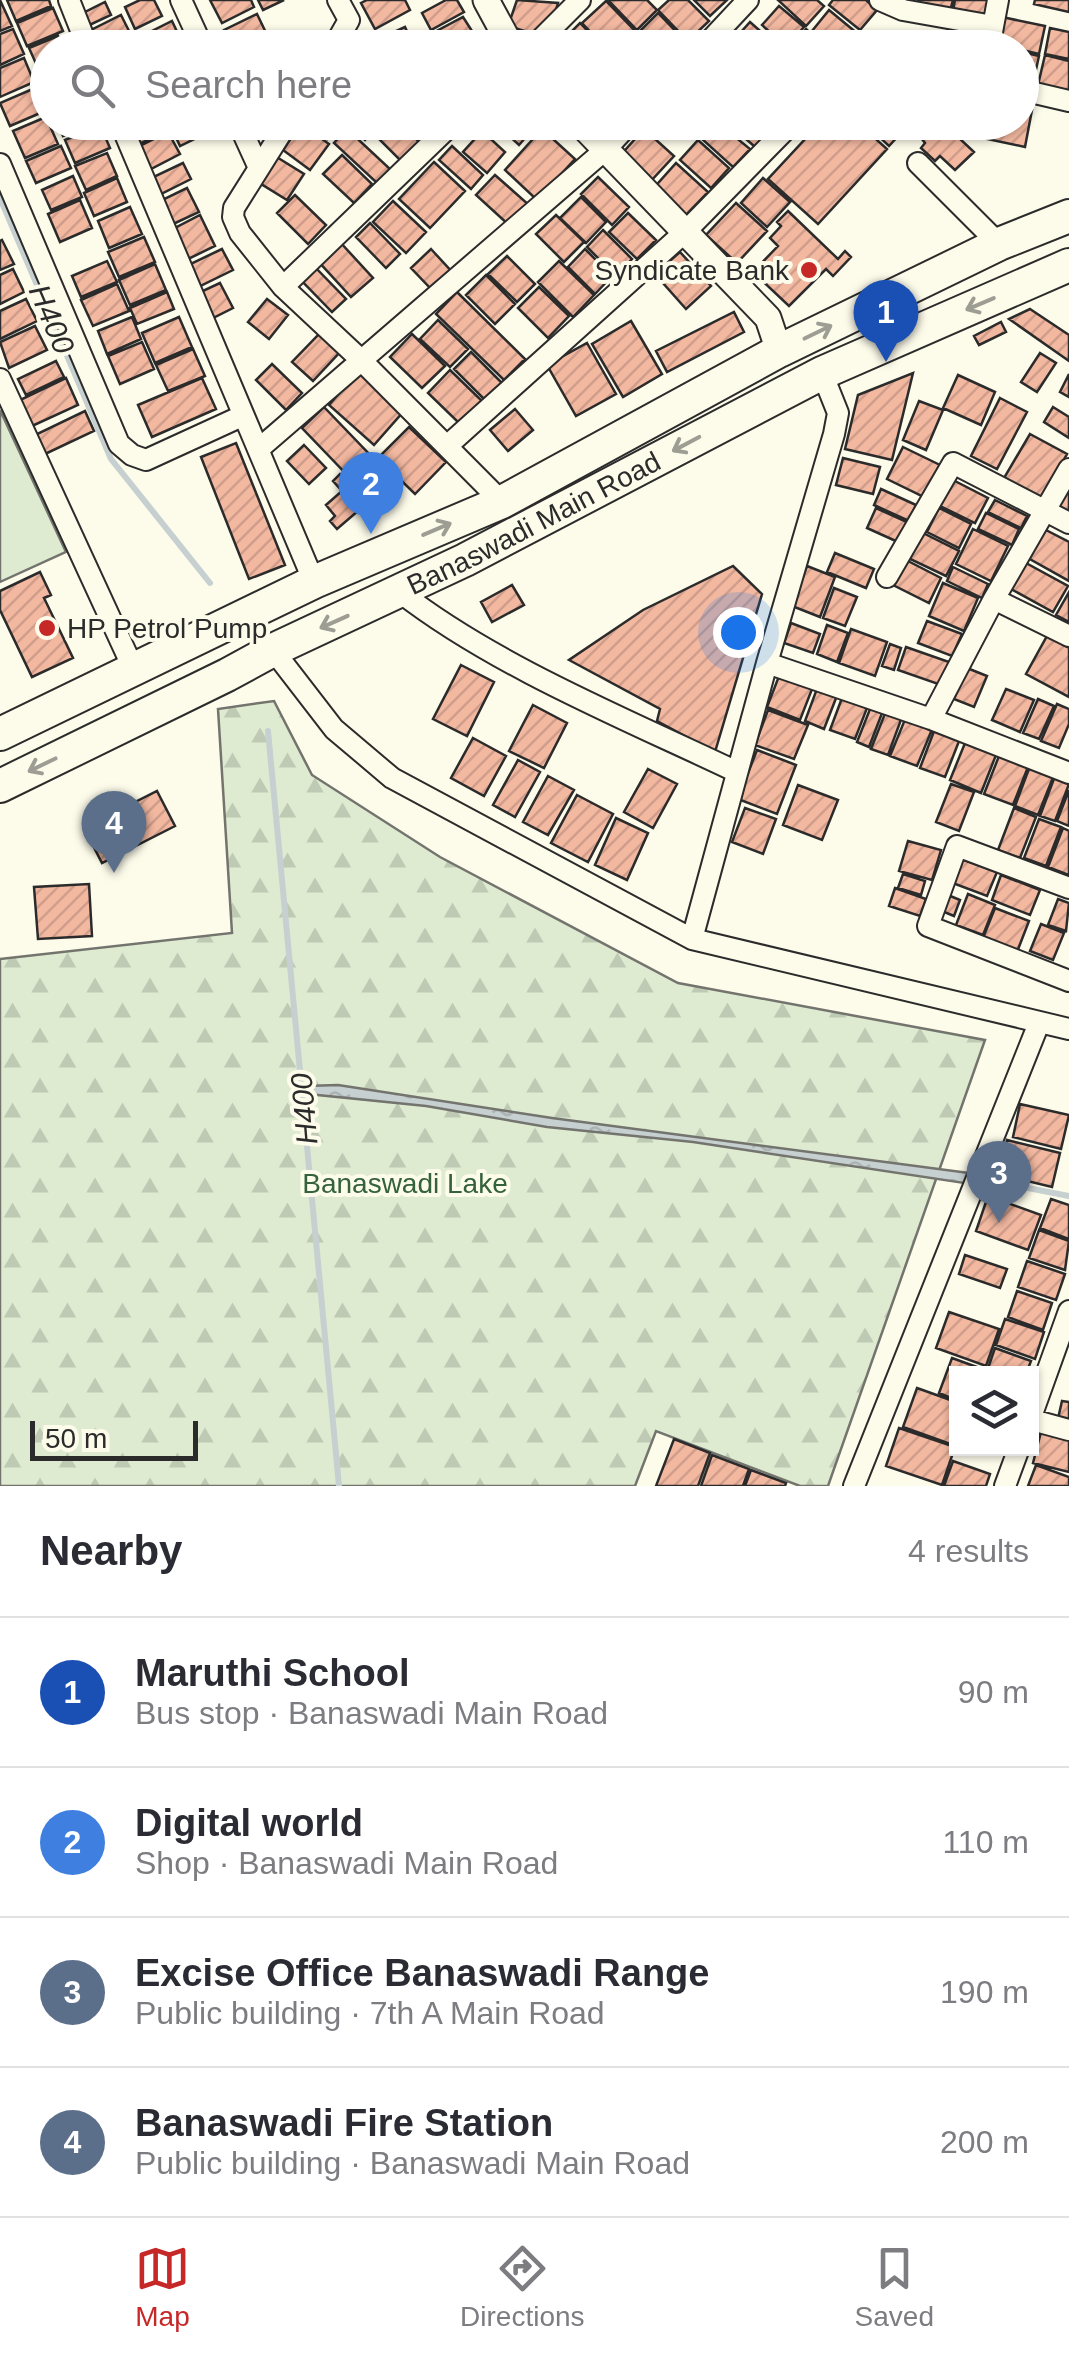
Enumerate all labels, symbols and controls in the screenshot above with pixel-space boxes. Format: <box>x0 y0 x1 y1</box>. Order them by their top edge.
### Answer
search box <box>30 30 1039 140</box>
icon: search <box>65 58 120 113</box>
text: Search here <box>145 64 352 106</box>
place label: Syndicate Bank <box>594 255 790 286</box>
marker: Syndicate Bank <box>798 259 820 281</box>
water label: H400 <box>23 280 81 359</box>
pin: 1 <box>854 280 918 362</box>
one-way arrow <box>965 296 995 314</box>
one-way arrow <box>803 322 833 341</box>
one-way arrow <box>672 435 702 454</box>
street label: Banaswadi Main Road <box>402 445 665 600</box>
pin: 2 <box>338 452 404 534</box>
one-way arrow <box>421 519 452 537</box>
your location <box>713 607 764 658</box>
place label: HP Petrol Pump <box>67 613 267 644</box>
one-way arrow <box>319 614 350 632</box>
marker: HP Petrol Pump <box>36 617 58 639</box>
one-way arrow <box>28 757 58 776</box>
pin: 4 <box>82 790 146 873</box>
water label: H400 <box>284 1072 324 1146</box>
pin: 3 <box>966 1140 1032 1223</box>
park label: Banaswadi Lake <box>302 1168 508 1199</box>
map controls <box>949 1366 1039 1456</box>
button: layers <box>949 1366 1039 1456</box>
scale bar <box>30 1416 198 1460</box>
text: 50 m <box>45 1423 107 1454</box>
text: Nearby <box>40 1527 182 1574</box>
text: 4 results <box>908 1533 1029 1569</box>
text: Maruthi School <box>135 1652 409 1694</box>
text: 1 <box>64 1674 81 1710</box>
text: 90 m <box>958 1674 1029 1710</box>
text: Bus stop · Banaswadi Main Road <box>135 1695 608 1731</box>
text: Digital world <box>135 1802 363 1844</box>
text: 2 <box>64 1824 81 1860</box>
text: 110 m <box>942 1824 1029 1860</box>
text: Shop · Banaswadi Main Road <box>135 1845 558 1881</box>
text: Excise Office Banaswadi Range <box>135 1952 709 1994</box>
text: 3 <box>64 1974 81 2010</box>
text: 190 m <box>940 1974 1029 2010</box>
text: Public building · 7th A Main Road <box>135 1995 605 2031</box>
text: Banaswadi Fire Station <box>135 2102 553 2144</box>
text: 4 <box>64 2124 81 2160</box>
text: 200 m <box>940 2124 1029 2160</box>
text: Public building · Banaswadi Main Road <box>135 2145 690 2181</box>
tab: Map <box>135 2241 190 2333</box>
tab: Directions <box>460 2241 585 2333</box>
tab: Saved <box>855 2241 934 2333</box>

